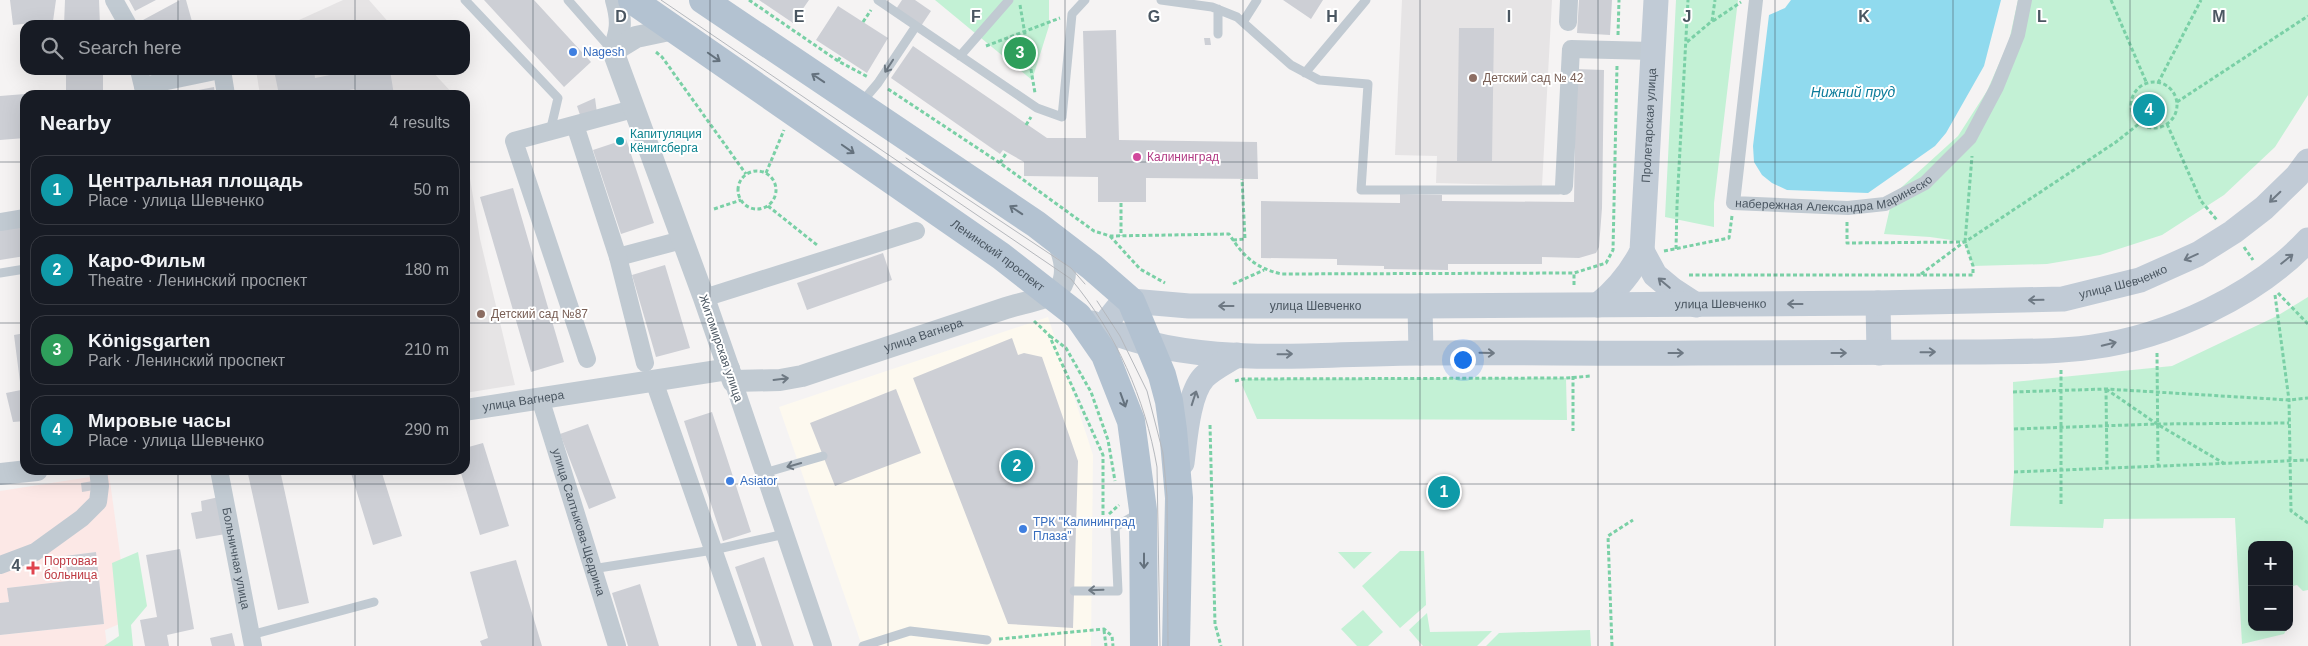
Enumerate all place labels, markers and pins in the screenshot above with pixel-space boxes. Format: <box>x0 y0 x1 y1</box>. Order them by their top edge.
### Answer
pin: 3 <box>1004 34 1036 72</box>
place label: Nagesh <box>583 45 624 59</box>
marker: Nagesh <box>567 46 579 58</box>
place label: Детский сад № 42 <box>1483 71 1584 85</box>
marker: Детский сад № 42 <box>1467 72 1479 84</box>
pin: 4 <box>2133 91 2165 129</box>
place label: Капитуляция Кёнигсберга <box>630 127 702 155</box>
marker: Капитуляция Кёнигсберга <box>614 135 626 147</box>
place label: Калининград <box>1147 150 1219 164</box>
marker: Калининград <box>1131 151 1143 163</box>
place label: Детский сад №87 <box>491 307 588 321</box>
marker: Детский сад №87 <box>475 308 487 320</box>
pin: 2 <box>1001 447 1033 485</box>
pin: 1 <box>1428 473 1460 511</box>
place label: Asiator <box>740 474 777 488</box>
marker: Asiator <box>724 475 736 487</box>
place label: ТРК "Калининград Плаза" <box>1033 515 1135 543</box>
marker: ТРК "Калининград Плаза" <box>1017 523 1029 535</box>
place label: Портовая больница <box>44 554 98 582</box>
marker: Портовая больница <box>26 561 40 575</box>

